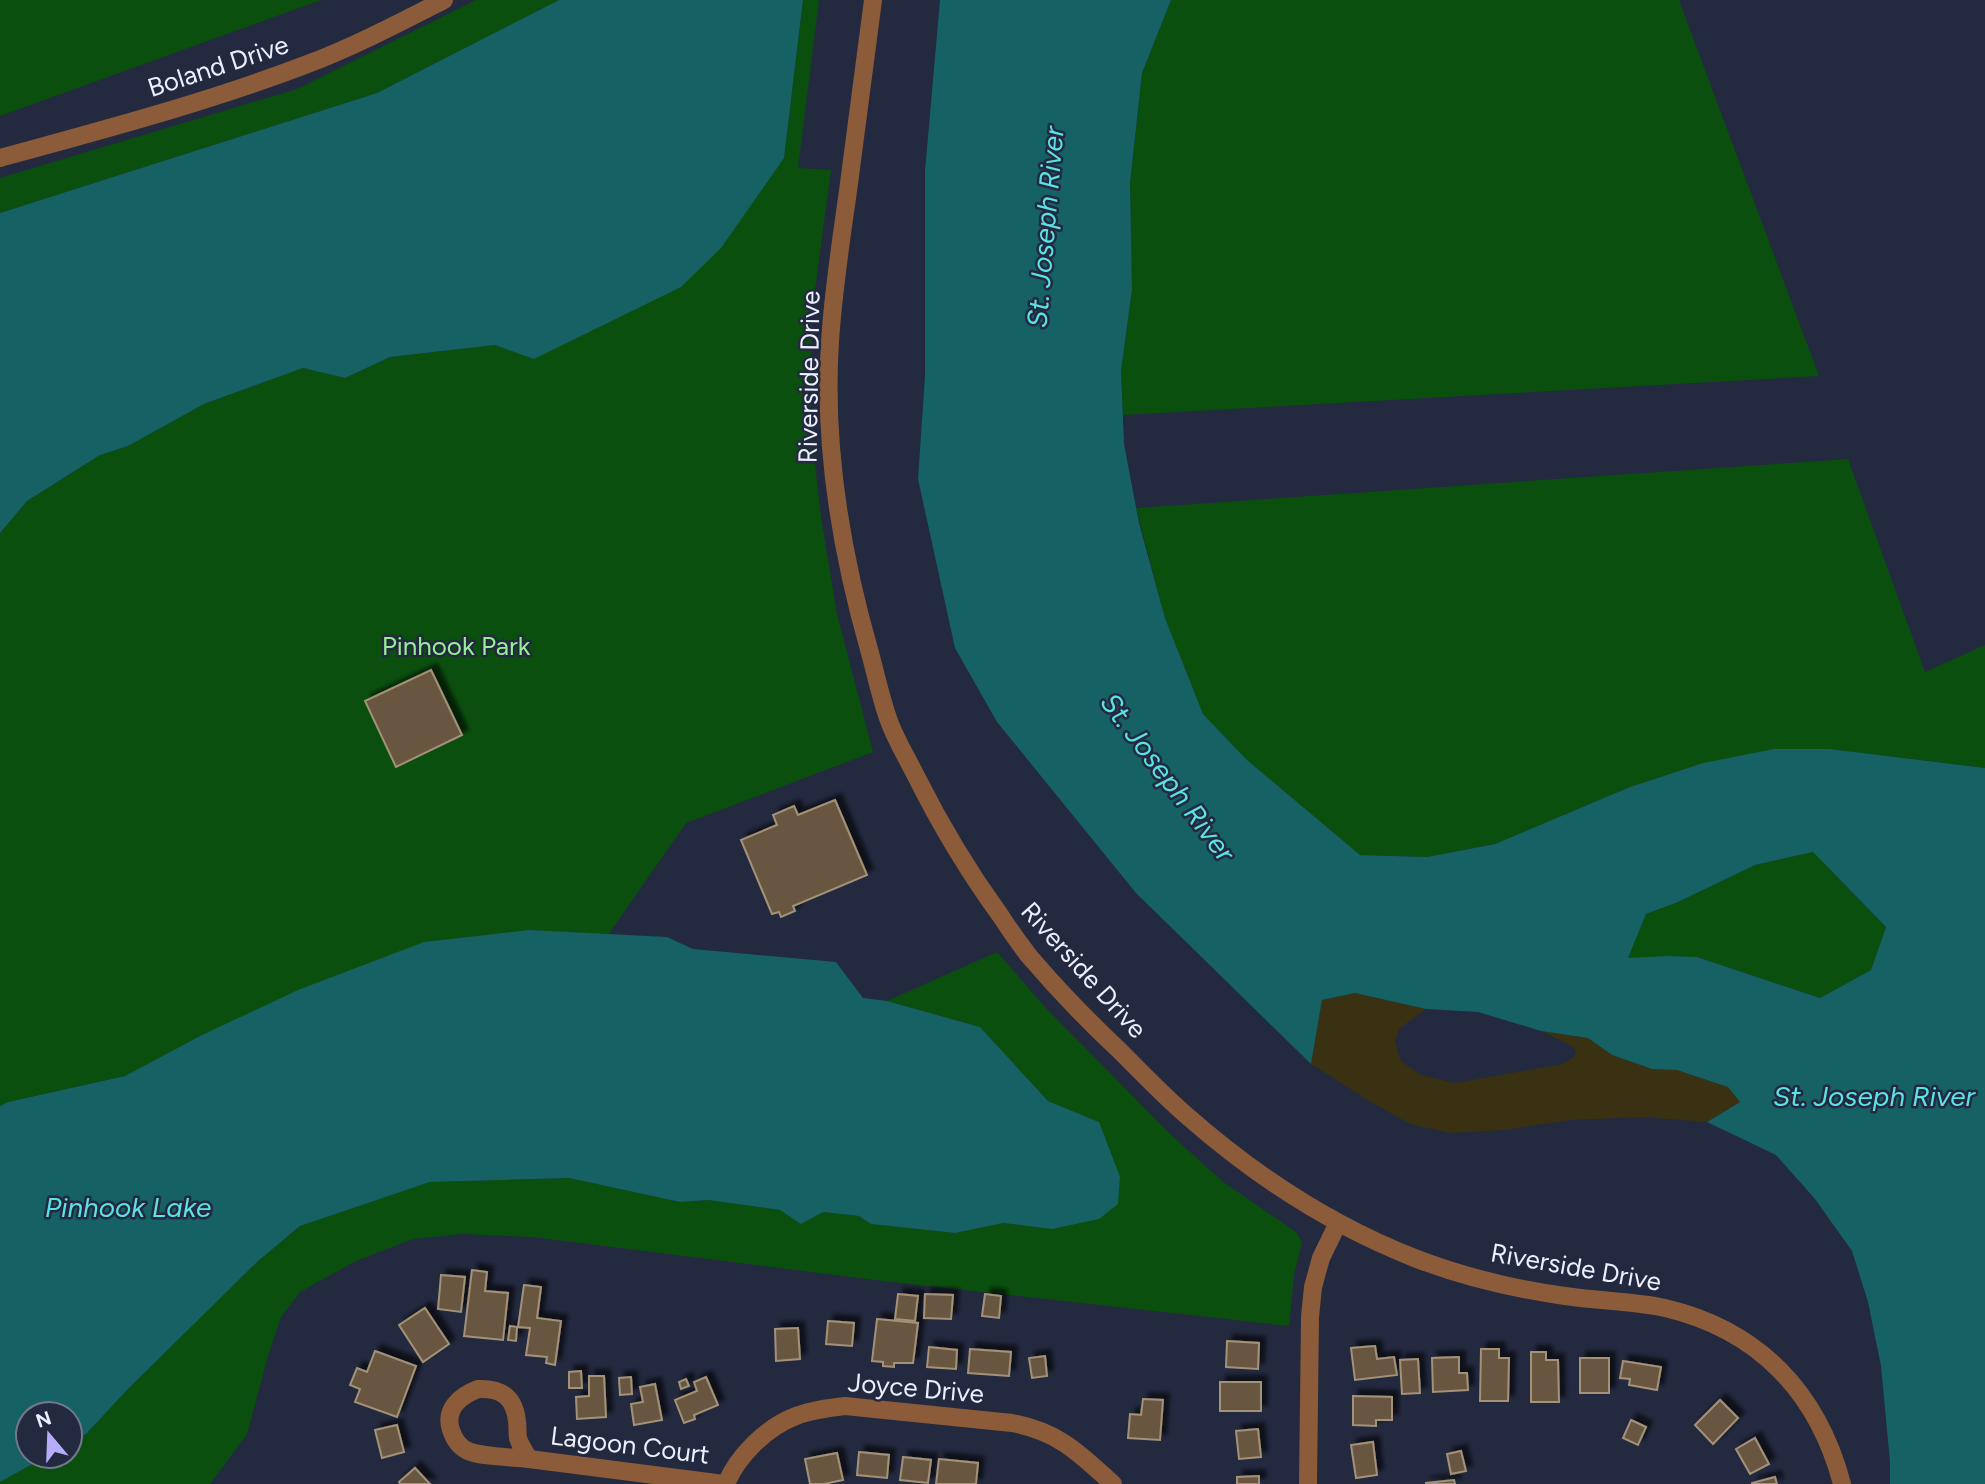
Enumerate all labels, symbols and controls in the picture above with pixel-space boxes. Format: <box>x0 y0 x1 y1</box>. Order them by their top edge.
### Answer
street label: Boland Drive <box>144 28 292 104</box>
water label: St. Joseph River <box>1019 123 1071 329</box>
street label: Riverside Drive <box>791 290 827 464</box>
park label: Pinhook Park <box>382 630 531 662</box>
water label: St. Joseph River <box>1094 686 1243 869</box>
street label: Riverside Drive <box>1014 895 1154 1045</box>
water label: St. Joseph River <box>1773 1079 1977 1113</box>
water label: Pinhook Lake <box>45 1190 211 1224</box>
street label: Riverside Drive <box>1488 1236 1664 1298</box>
street label: Joyce Drive <box>847 1366 985 1410</box>
north arrow <box>14 1400 84 1470</box>
text: N <box>33 1406 54 1433</box>
street label: Lagoon Court <box>549 1419 712 1471</box>

